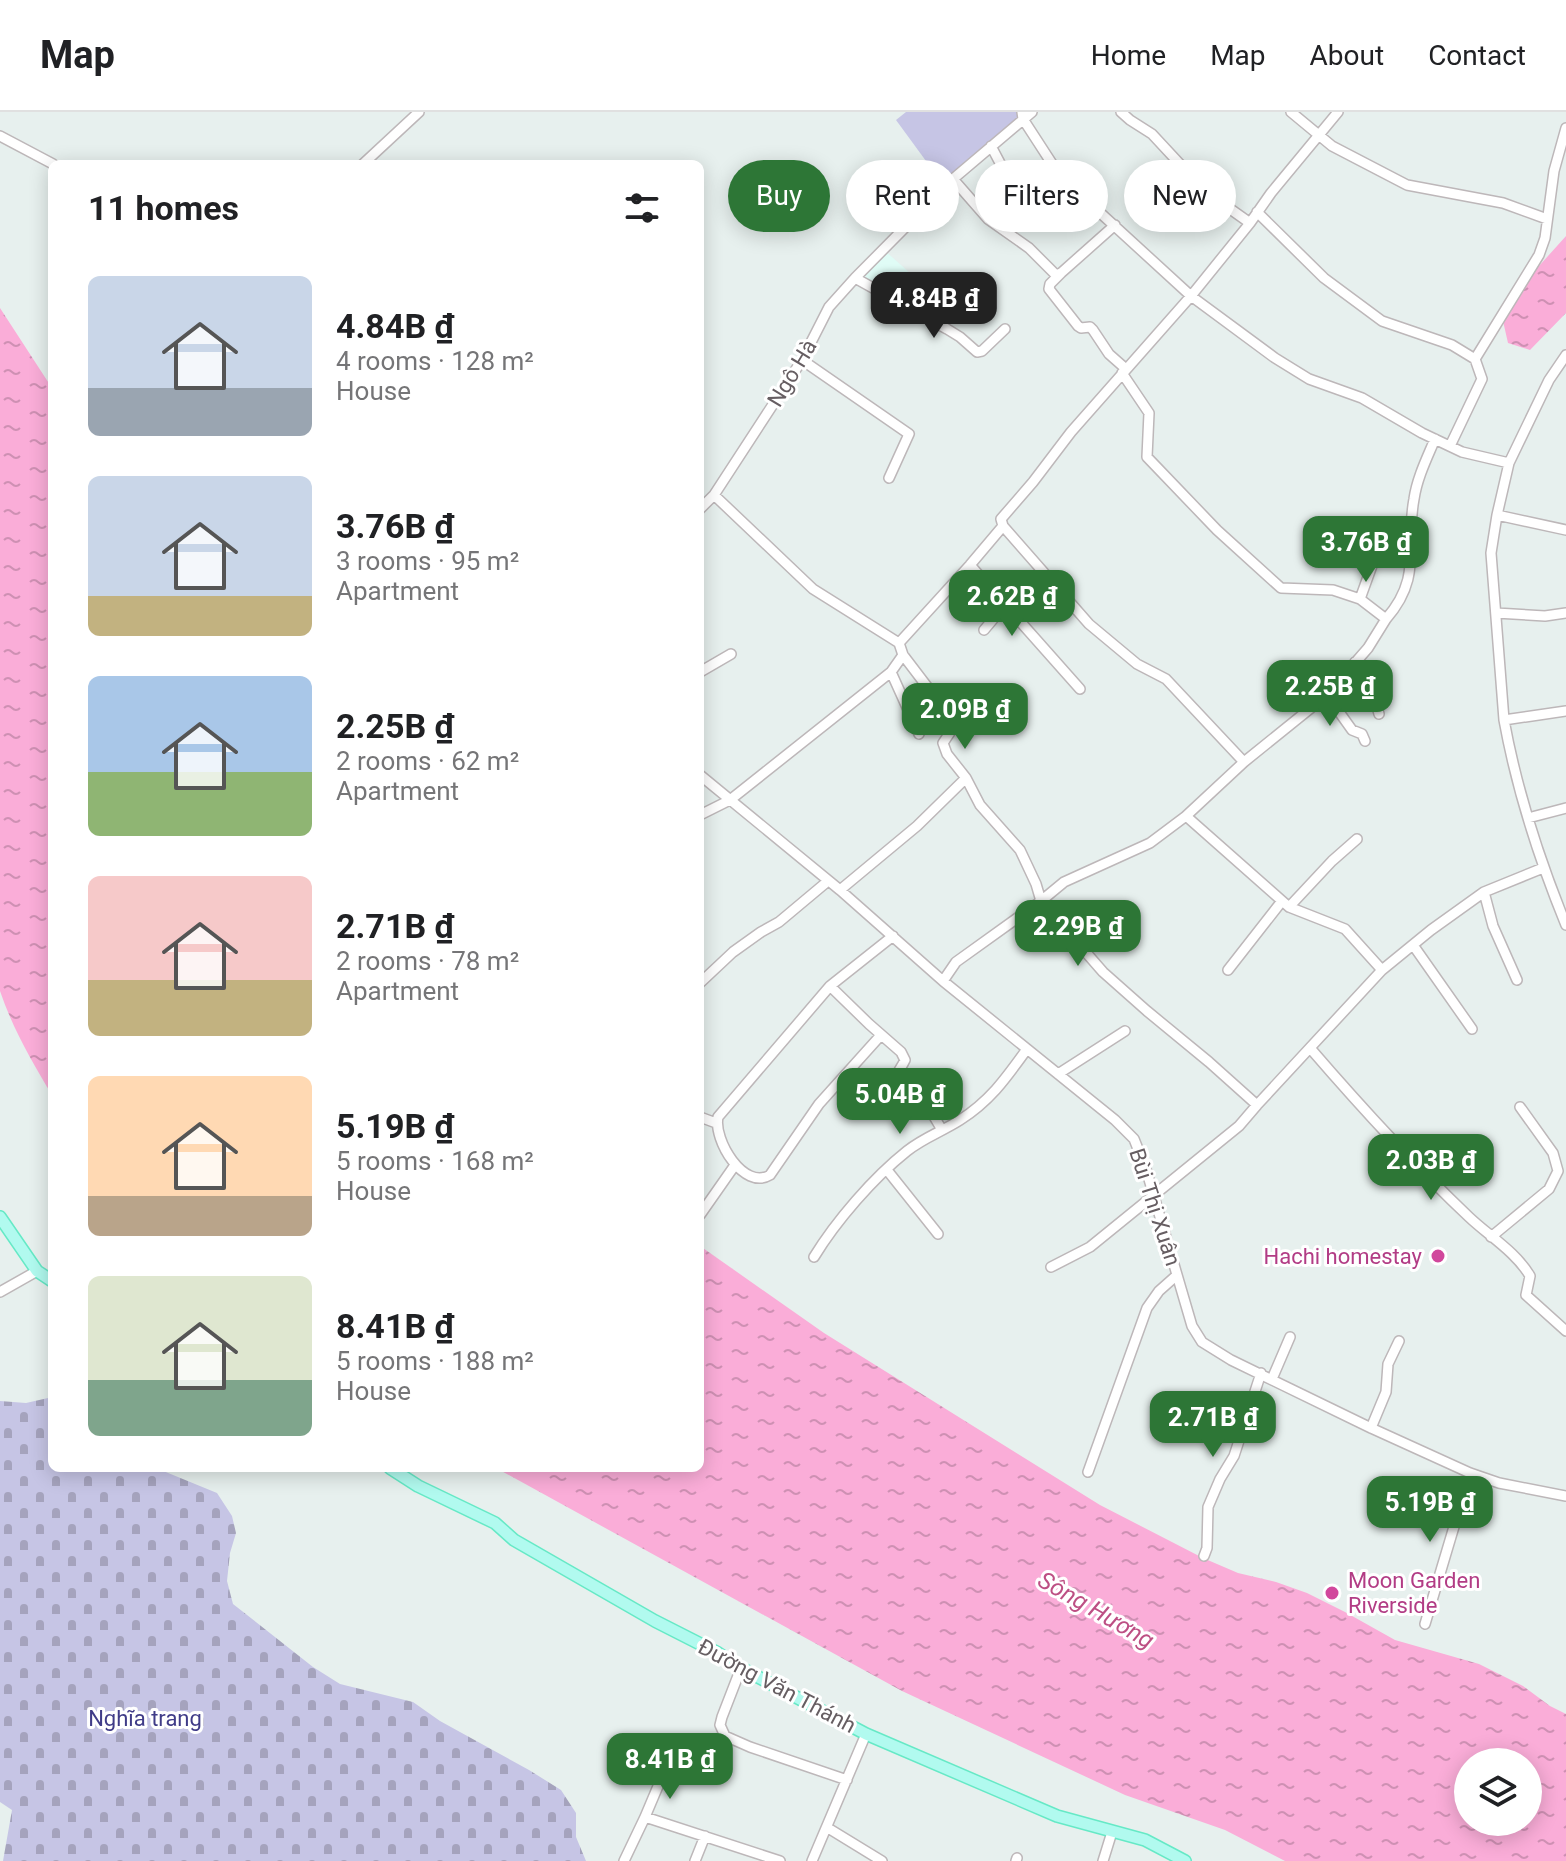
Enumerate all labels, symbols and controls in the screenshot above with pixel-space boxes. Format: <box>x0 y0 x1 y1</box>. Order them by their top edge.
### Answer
text: Map <box>40 33 115 77</box>
text: Home <box>1091 39 1166 72</box>
text: Map <box>1210 39 1266 72</box>
text: About <box>1310 39 1384 72</box>
text: Contact <box>1428 39 1526 72</box>
chip: Buy <box>728 160 830 232</box>
chip: Rent <box>846 160 959 232</box>
chip: Filters <box>975 160 1108 232</box>
chip: New <box>1124 160 1236 232</box>
icon: filters <box>620 186 664 230</box>
text: 11 homes <box>88 188 239 228</box>
pin: 4.84B ₫ <box>860 272 1008 340</box>
text: 4.84B ₫ <box>889 283 979 313</box>
text: 4.84B ₫ <box>336 306 454 346</box>
icon: home <box>152 308 248 404</box>
street label: Ngô Hà <box>762 335 822 411</box>
text: 4 rooms · 128 m² <box>336 346 534 376</box>
text: House <box>336 376 411 406</box>
text: 3.76B ₫ <box>336 506 454 546</box>
icon: home <box>152 508 248 604</box>
pin: 3.76B ₫ <box>1292 516 1440 584</box>
text: 3.76B ₫ <box>1321 527 1411 557</box>
text: 3 rooms · 95 m² <box>336 546 519 576</box>
pin: 2.62B ₫ <box>938 570 1086 638</box>
text: Apartment <box>336 576 459 606</box>
text: 2.62B ₫ <box>967 581 1057 611</box>
pin: 2.25B ₫ <box>1256 660 1404 728</box>
text: 2.25B ₫ <box>1285 671 1375 701</box>
pin: 2.09B ₫ <box>891 683 1039 751</box>
text: 2.09B ₫ <box>920 694 1010 724</box>
text: 2.25B ₫ <box>336 706 454 746</box>
icon: home <box>152 708 248 804</box>
text: 2 rooms · 62 m² <box>336 746 519 776</box>
text: Apartment <box>336 776 459 806</box>
pin: 2.29B ₫ <box>1004 900 1152 968</box>
text: 2.71B ₫ <box>336 906 454 946</box>
icon: home <box>152 908 248 1004</box>
text: 2.29B ₫ <box>1033 911 1123 941</box>
text: 2 rooms · 78 m² <box>336 946 519 976</box>
text: Apartment <box>336 976 459 1006</box>
pin: 5.04B ₫ <box>826 1068 974 1136</box>
text: 5.04B ₫ <box>855 1079 945 1109</box>
text: 5.19B ₫ <box>336 1106 454 1146</box>
icon: home <box>152 1108 248 1204</box>
pin: 2.03B ₫ <box>1357 1134 1505 1202</box>
street label: Bùi Thị Xuân <box>1124 1145 1186 1269</box>
text: 2.03B ₫ <box>1386 1145 1476 1175</box>
text: 5 rooms · 168 m² <box>336 1146 534 1176</box>
text: House <box>336 1176 411 1206</box>
place label: Hachi homestay <box>1264 1244 1423 1269</box>
marker: Hachi homestay <box>1429 1247 1447 1265</box>
text: 8.41B ₫ <box>336 1306 454 1346</box>
icon: home <box>152 1308 248 1404</box>
text: 5 rooms · 188 m² <box>336 1346 534 1376</box>
text: House <box>336 1376 411 1406</box>
pin: 2.71B ₫ <box>1139 1391 1287 1459</box>
text: 2.71B ₫ <box>1168 1402 1258 1432</box>
pin: 5.19B ₫ <box>1356 1476 1504 1544</box>
text: 5.19B ₫ <box>1385 1487 1475 1517</box>
water label: Sông Hương <box>1033 1566 1159 1654</box>
place label: Moon Garden Riverside <box>1348 1568 1480 1618</box>
marker: Moon Garden Riverside <box>1323 1584 1341 1602</box>
street label: Đường Văn Thánh <box>694 1634 860 1738</box>
park label: Nghĩa trang <box>88 1706 202 1731</box>
pin: 8.41B ₫ <box>596 1733 744 1801</box>
text: 8.41B ₫ <box>625 1744 715 1774</box>
map controls <box>1454 1748 1542 1836</box>
button: layers <box>1454 1748 1542 1836</box>

